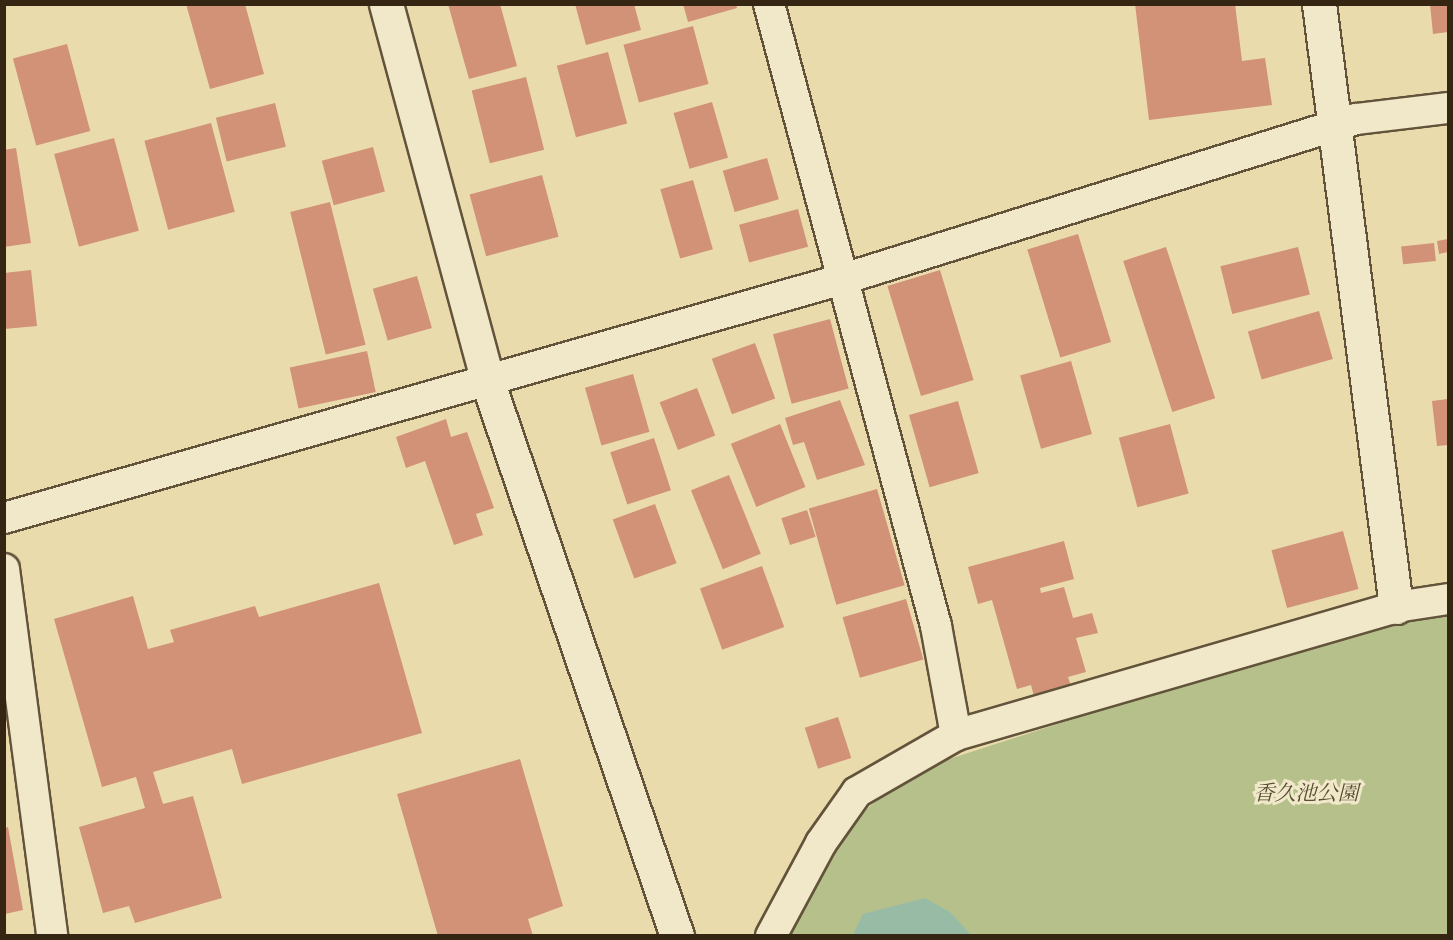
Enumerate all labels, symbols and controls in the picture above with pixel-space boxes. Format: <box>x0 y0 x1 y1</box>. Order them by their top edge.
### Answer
park label: 香久池公園 <box>1254 780 1358 806</box>

